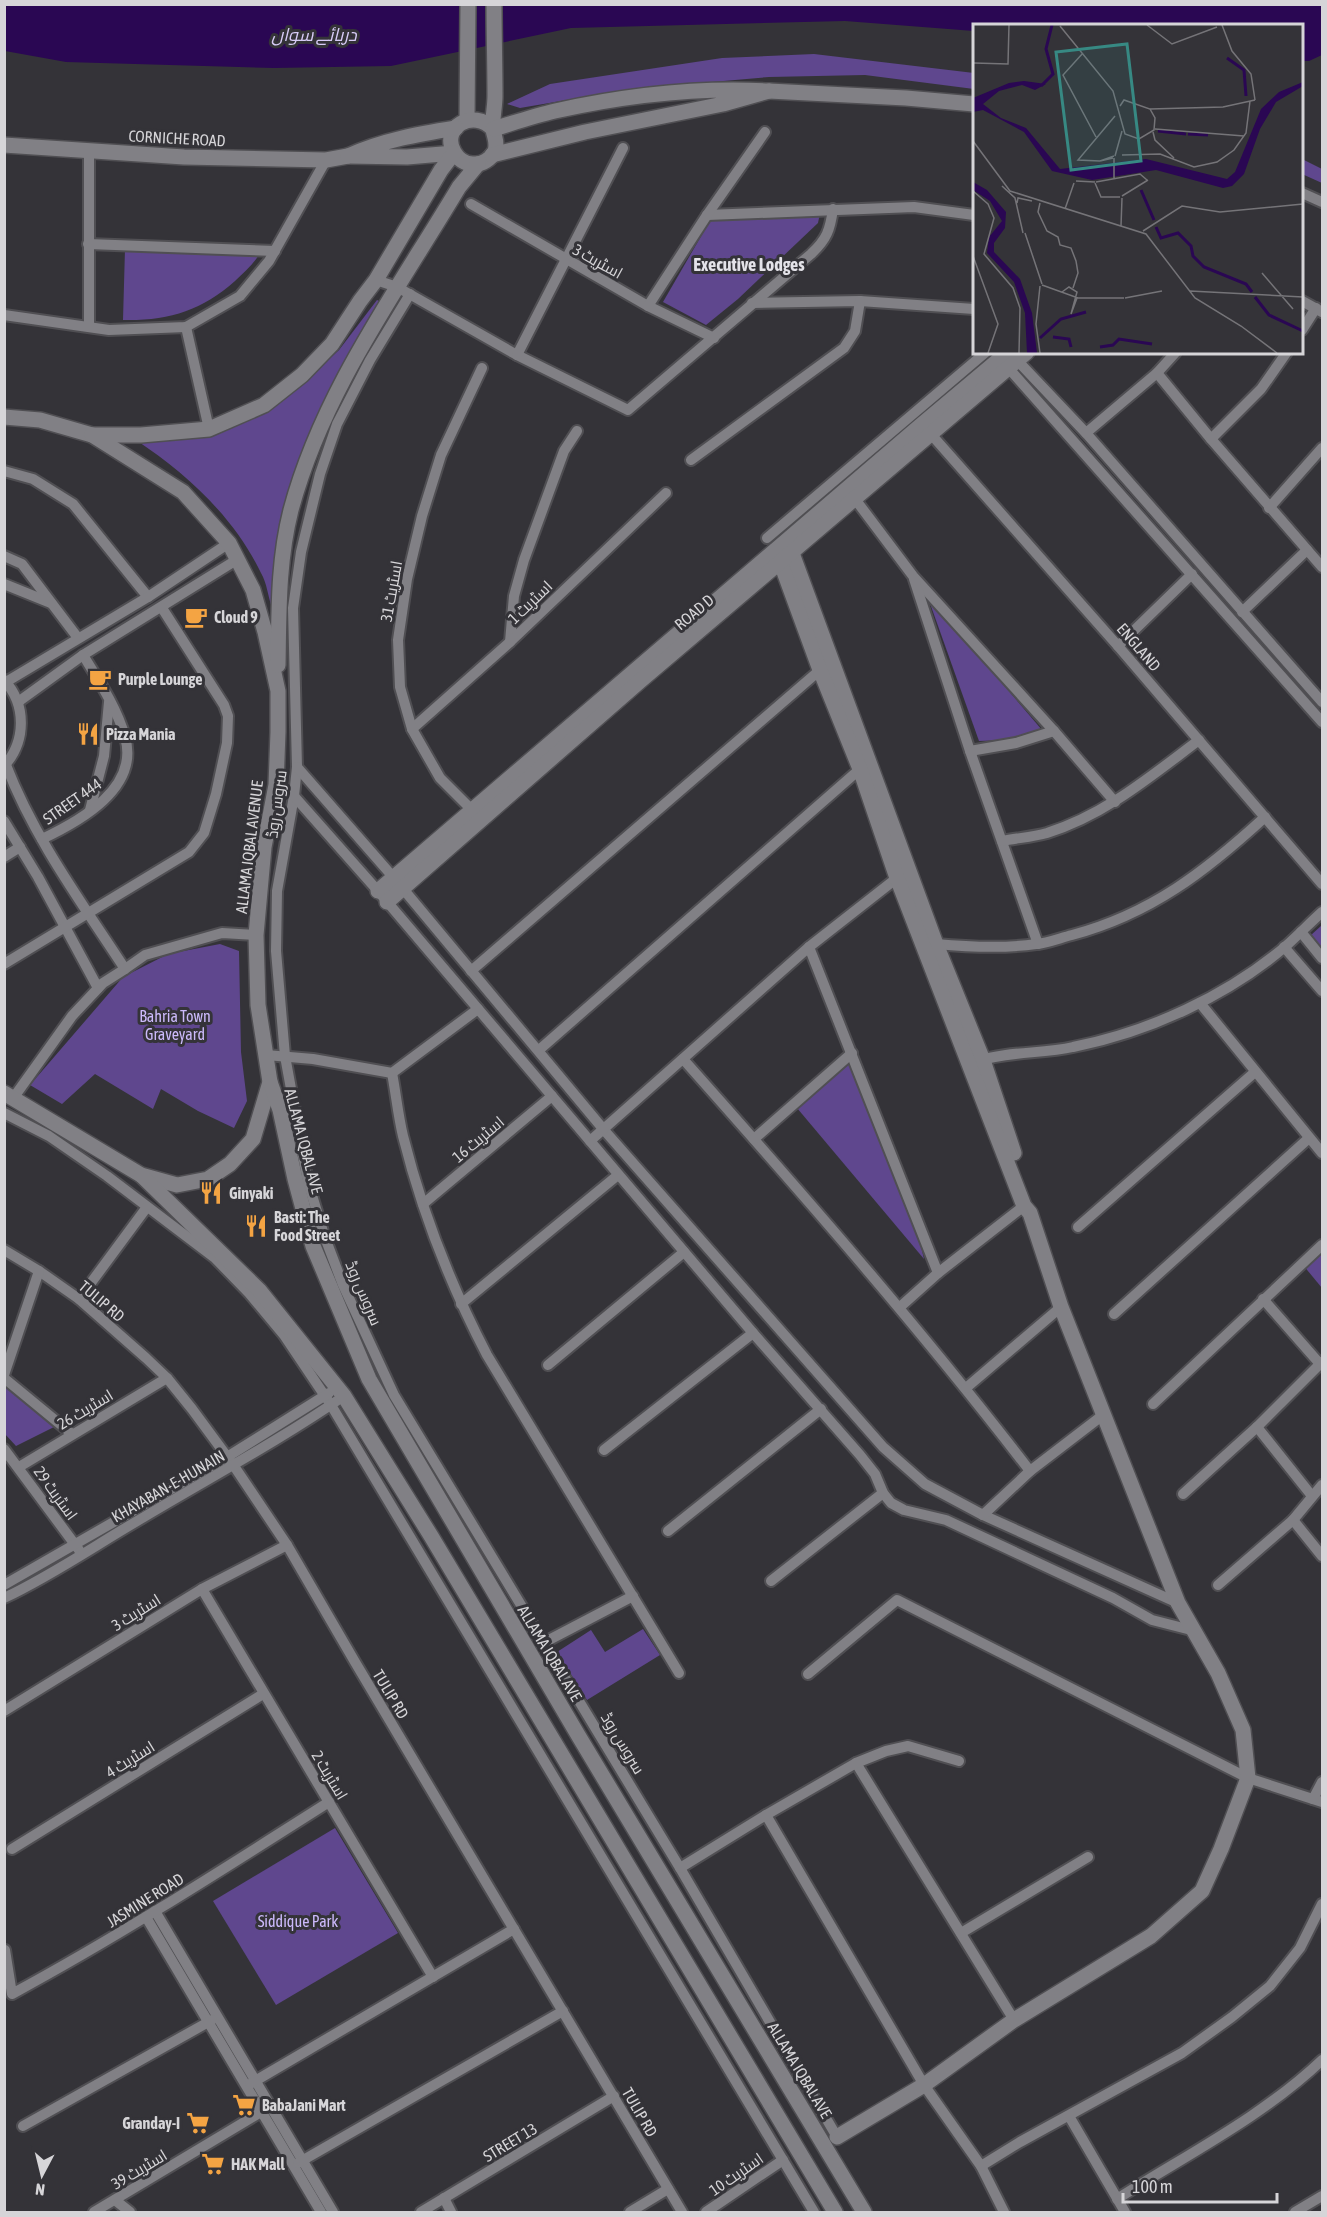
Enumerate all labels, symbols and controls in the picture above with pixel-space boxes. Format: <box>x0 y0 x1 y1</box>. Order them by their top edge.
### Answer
water label: دریائے سواں <box>271 24 358 46</box>
inset map <box>973 24 1303 354</box>
street label: CORNICHE ROAD <box>128 126 226 150</box>
street label: اسٹریٹ 3 <box>569 240 626 283</box>
district label: Executive Lodges <box>693 254 805 275</box>
street label: اسٹریٹ 31 <box>377 559 406 623</box>
street label: اسٹریٹ 1 <box>504 577 556 628</box>
street label: ROAD D <box>671 591 717 633</box>
cafe icon: Cloud 9 <box>183 604 209 630</box>
place label: Cloud 9 <box>214 608 258 626</box>
street label: ENGLAND <box>1113 620 1165 675</box>
cafe icon: Purple Lounge <box>87 666 113 692</box>
place label: Purple Lounge <box>118 670 202 688</box>
restaurant icon: Pizza Mania <box>75 721 101 747</box>
place label: Pizza Mania <box>106 725 176 743</box>
street label: سروس روڈ <box>262 769 292 840</box>
street label: STREET 444 <box>39 774 105 828</box>
street label: ALLAMA IQBAL AVENUE <box>232 779 266 915</box>
park label: Bahria Town Graveyard <box>139 1007 211 1044</box>
street label: ALLAMA IQBAL AVE <box>281 1086 327 1196</box>
street label: اسٹریٹ 16 <box>449 1112 508 1166</box>
restaurant icon: Ginyaki <box>198 1180 224 1206</box>
place label: Ginyaki <box>229 1184 274 1202</box>
place label: Basti: The Food Street <box>274 1208 340 1244</box>
restaurant icon: Basti: The Food Street <box>243 1213 269 1239</box>
street label: سروس روڈ <box>340 1258 386 1329</box>
street label: TULIP RD <box>76 1277 128 1325</box>
street label: اسٹریٹ 26 <box>54 1385 117 1433</box>
street label: KHAYABAN-E-HUNAIN <box>108 1446 228 1526</box>
street label: اسٹریٹ 29 <box>30 1463 81 1524</box>
street label: اسٹریٹ 3 <box>108 1590 164 1635</box>
street label: ALLAMA IQBAL AVE <box>514 1602 586 1704</box>
street label: TULIP RD <box>369 1666 413 1722</box>
street label: سروس روڈ <box>596 1709 648 1778</box>
street label: اسٹریٹ 4 <box>102 1737 158 1782</box>
street label: اسٹریٹ 2 <box>307 1747 352 1803</box>
street label: JASMINE ROAD <box>103 1869 187 1931</box>
park label: Siddique Park <box>258 1912 338 1931</box>
street label: ALLAMA IQBAL AVE <box>764 2019 836 2121</box>
street label: TULIP RD <box>619 2084 661 2140</box>
supermarket icon: BabaJani Mart <box>231 2092 257 2118</box>
place label: BabaJani Mart <box>262 2096 346 2114</box>
supermarket icon: Granday-I <box>185 2110 211 2136</box>
place label: Granday-I <box>122 2114 180 2132</box>
street label: STREET 13 <box>480 2119 540 2165</box>
north arrow <box>12 2145 72 2205</box>
street label: اسٹریٹ 39 <box>108 2145 171 2193</box>
street label: اسٹریٹ 10 <box>706 2149 767 2200</box>
supermarket icon: HAK Mall <box>200 2151 226 2177</box>
place label: HAK Mall <box>231 2155 286 2173</box>
scale bar <box>1123 2166 1278 2204</box>
text: 100 m <box>1132 2176 1173 2197</box>
text: N <box>34 2180 46 2199</box>

